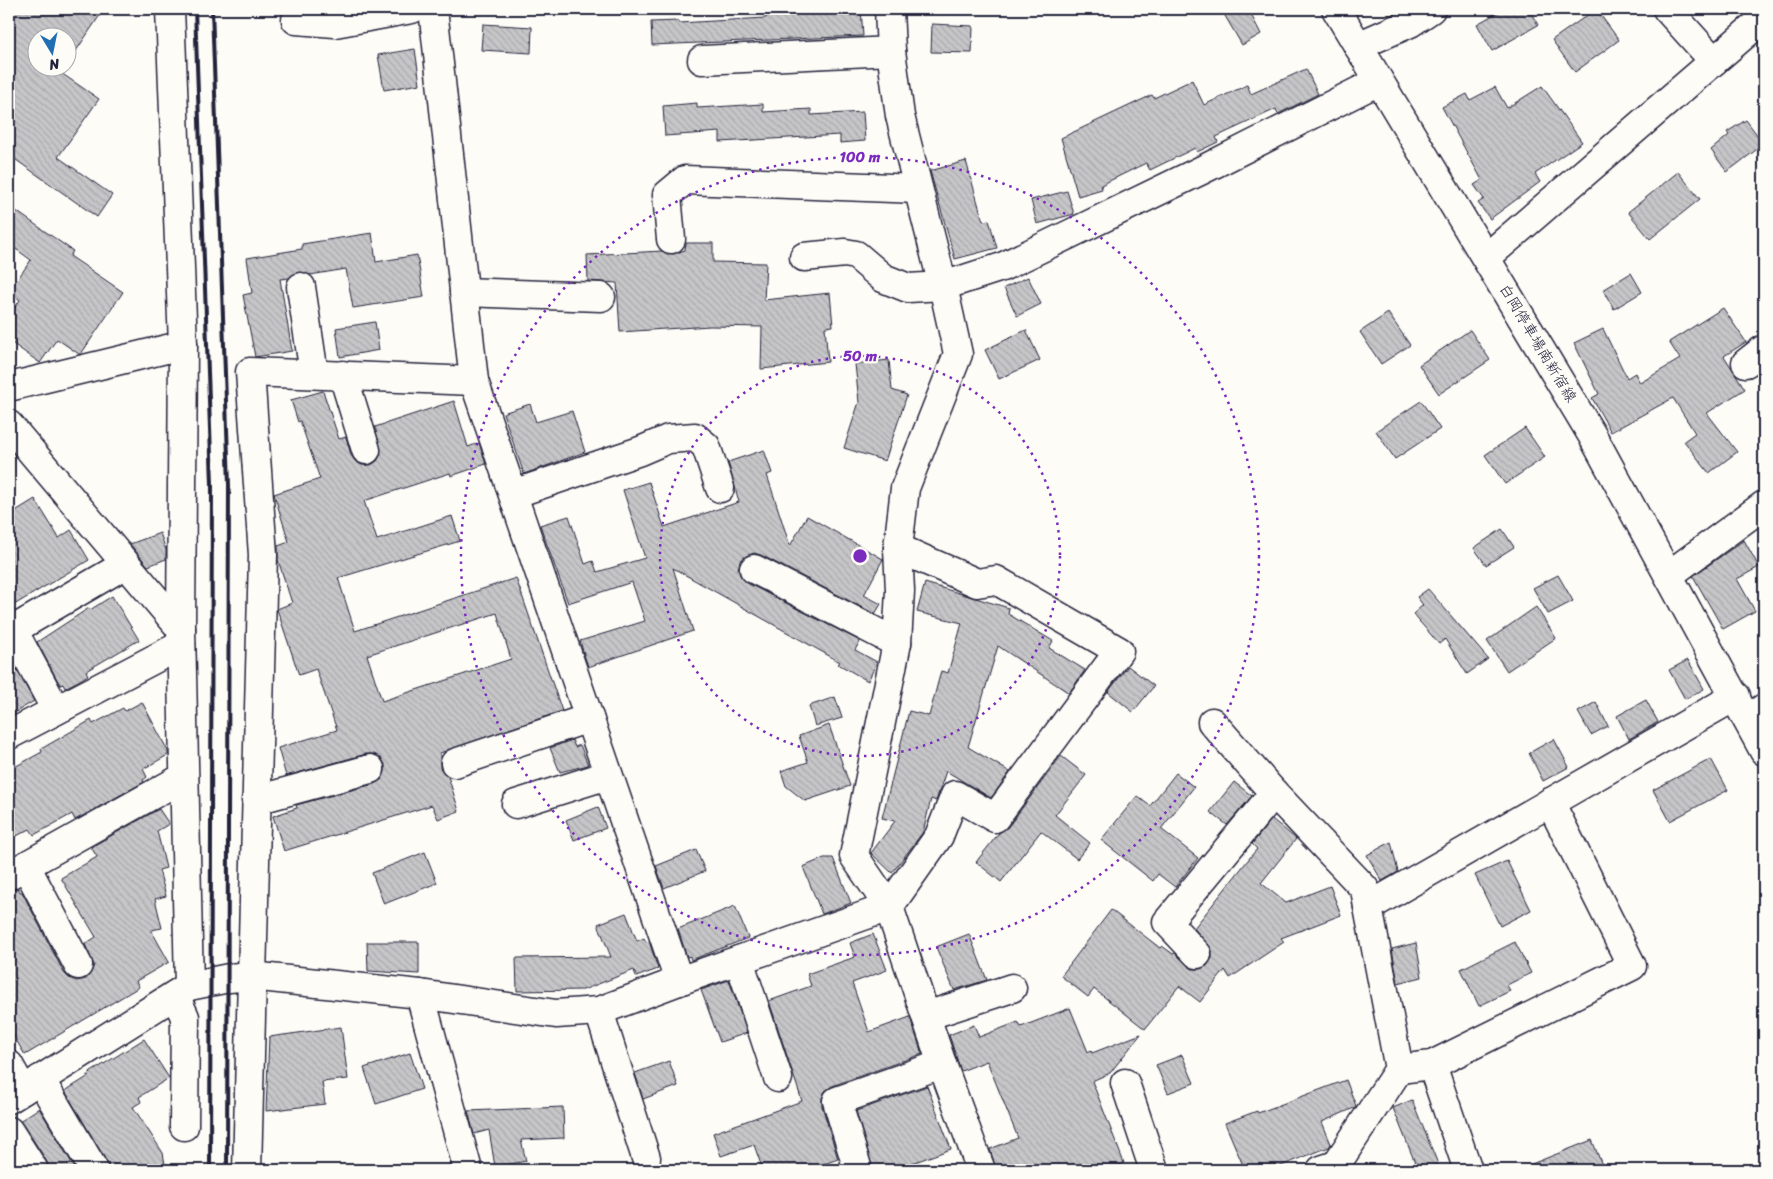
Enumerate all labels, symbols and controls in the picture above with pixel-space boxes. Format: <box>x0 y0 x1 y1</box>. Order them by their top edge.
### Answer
north arrow <box>28 28 78 78</box>
text: N <box>47 51 62 78</box>
text: 100 m <box>840 144 881 170</box>
street label: 白岡停車場南新宿線 <box>1492 278 1584 408</box>
text: 50 m <box>843 343 878 369</box>
centre of rings <box>851 547 869 565</box>

